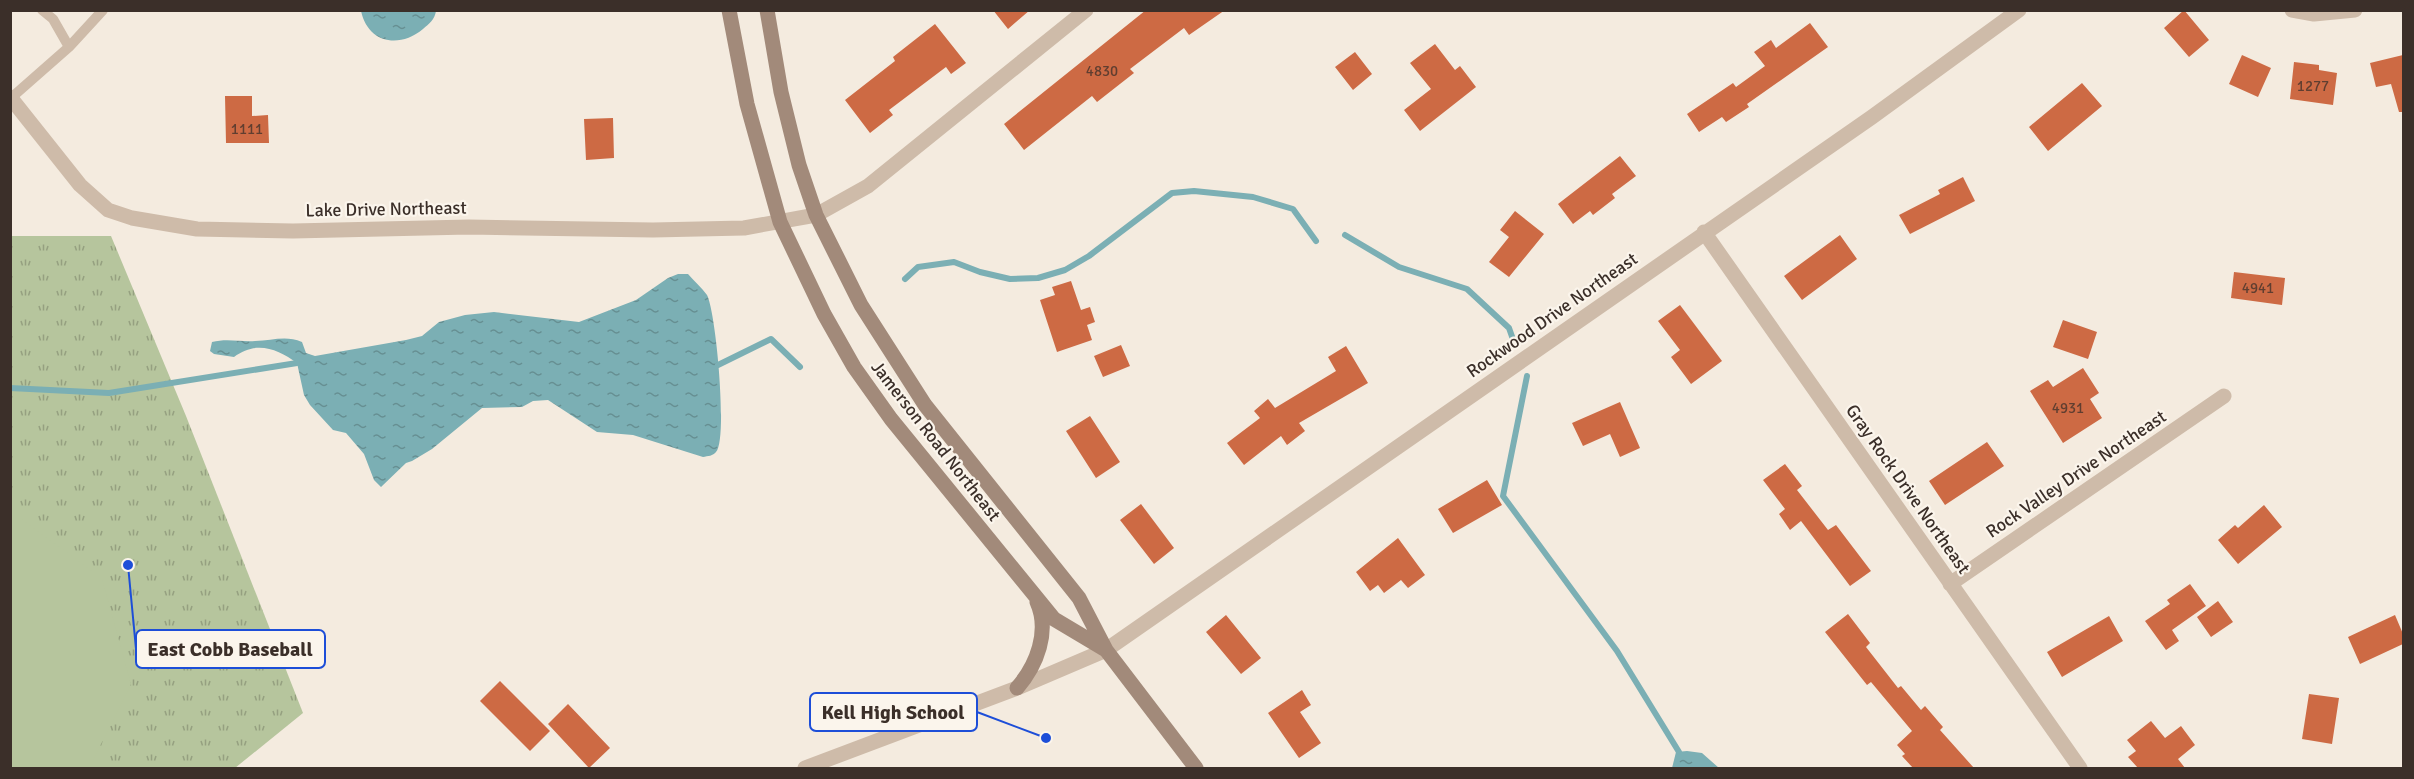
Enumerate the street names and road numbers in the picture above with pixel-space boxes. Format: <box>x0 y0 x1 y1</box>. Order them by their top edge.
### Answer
street label: Lake Drive Northeast <box>305 197 467 221</box>
street label: Rockwood Drive Northeast <box>1462 248 1642 382</box>
street label: Jamerson Road Northeast <box>867 357 1005 525</box>
street label: Gray Rock Drive Northeast <box>1841 400 1975 578</box>
street label: Rock Valley Drive Northeast <box>1982 405 2170 543</box>

